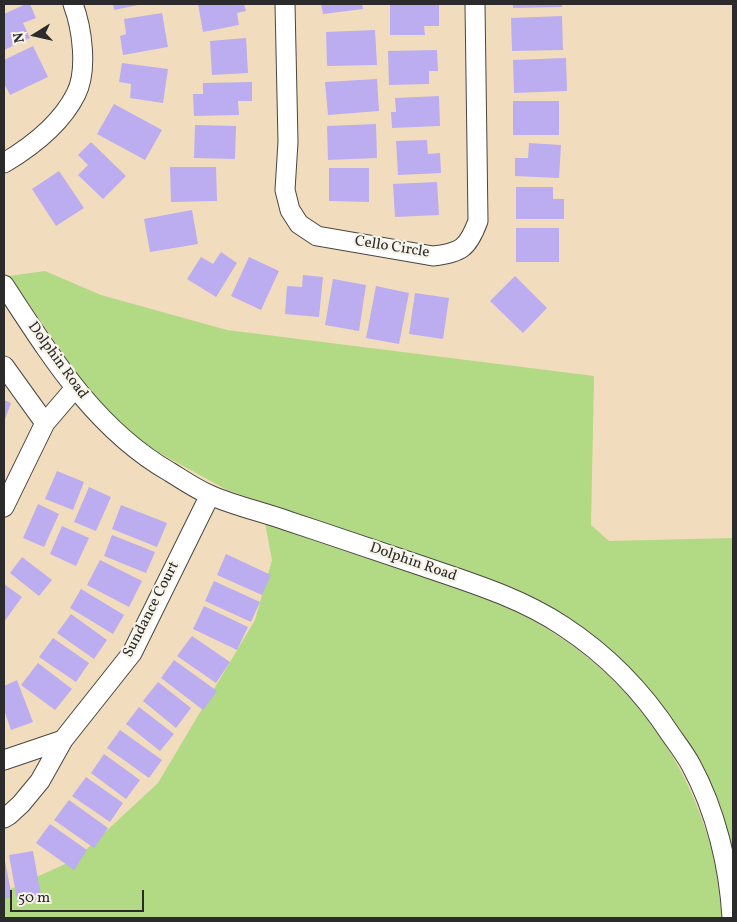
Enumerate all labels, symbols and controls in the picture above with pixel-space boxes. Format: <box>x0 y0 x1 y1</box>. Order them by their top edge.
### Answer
north arrow <box>10 10 60 60</box>
text: N <box>9 31 30 44</box>
street label: Cello Circle <box>353 233 431 263</box>
street label: Dolphin Road <box>23 319 91 403</box>
street label: Dolphin Road <box>367 540 459 586</box>
street label: Sundance Court <box>120 559 184 661</box>
scale bar <box>12 880 146 912</box>
text: 50 m <box>18 888 50 909</box>

